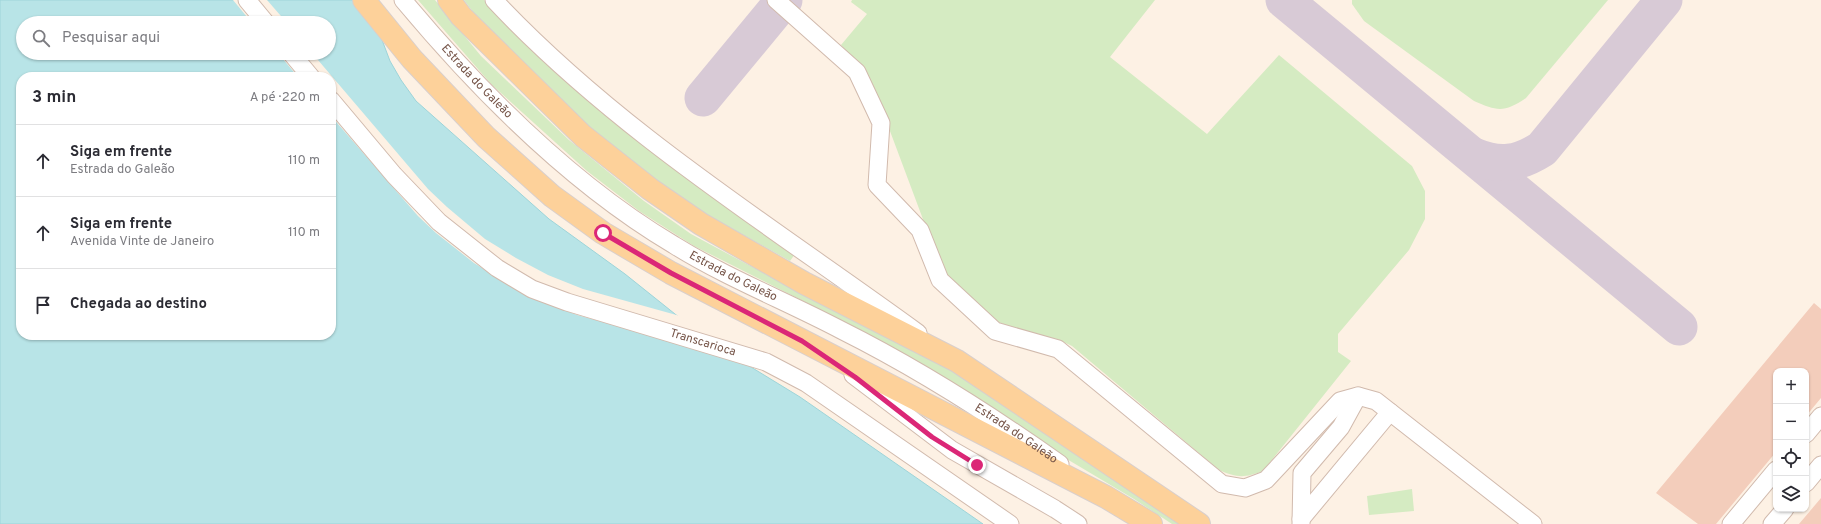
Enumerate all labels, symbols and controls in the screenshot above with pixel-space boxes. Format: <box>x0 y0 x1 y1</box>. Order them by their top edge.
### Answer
search box <box>16 16 336 60</box>
icon: search <box>30 27 52 49</box>
text: Pesquisar aqui <box>62 29 160 48</box>
street label: Estrada do Galeão <box>437 41 516 122</box>
text: 3 min <box>32 87 76 109</box>
text: A pé · 220 m <box>250 90 320 106</box>
text: Siga em frente <box>70 143 172 162</box>
icon: ahead <box>32 150 54 172</box>
text: 110 m <box>288 153 320 169</box>
text: Estrada do Galeão <box>70 162 175 178</box>
text: Siga em frente <box>70 215 172 234</box>
icon: ahead <box>32 222 54 244</box>
route start <box>594 224 612 242</box>
text: 110 m <box>288 225 320 241</box>
text: Avenida Vinte de Janeiro <box>70 234 214 250</box>
street label: Estrada do Galeão <box>686 248 780 306</box>
icon: arrive <box>32 294 54 316</box>
text: Chegada ao destino <box>70 295 207 314</box>
street label: Transcarioca <box>668 325 738 360</box>
map controls <box>1773 368 1809 512</box>
button: + <box>1773 368 1809 404</box>
street label: Estrada do Galeão <box>971 400 1061 468</box>
button: − <box>1773 404 1809 440</box>
button: locate <box>1773 440 1809 476</box>
route end <box>968 456 986 474</box>
button: layers <box>1773 476 1809 512</box>

